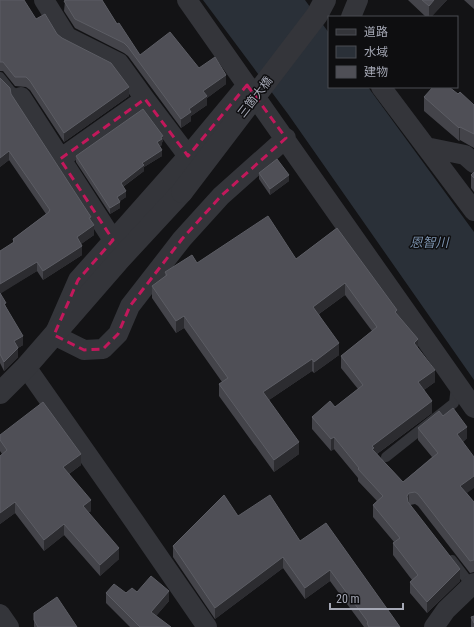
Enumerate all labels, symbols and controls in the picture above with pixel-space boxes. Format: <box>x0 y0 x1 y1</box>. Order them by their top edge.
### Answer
legend <box>328 16 458 88</box>
text: 道路 <box>364 25 388 39</box>
text: 水域 <box>364 45 388 59</box>
text: 建物 <box>364 65 388 79</box>
street label: 三箇大橋 <box>235 74 275 120</box>
water label: 恩智川 <box>409 235 450 250</box>
scale bar <box>330 585 403 611</box>
text: 20 m <box>336 592 360 606</box>

